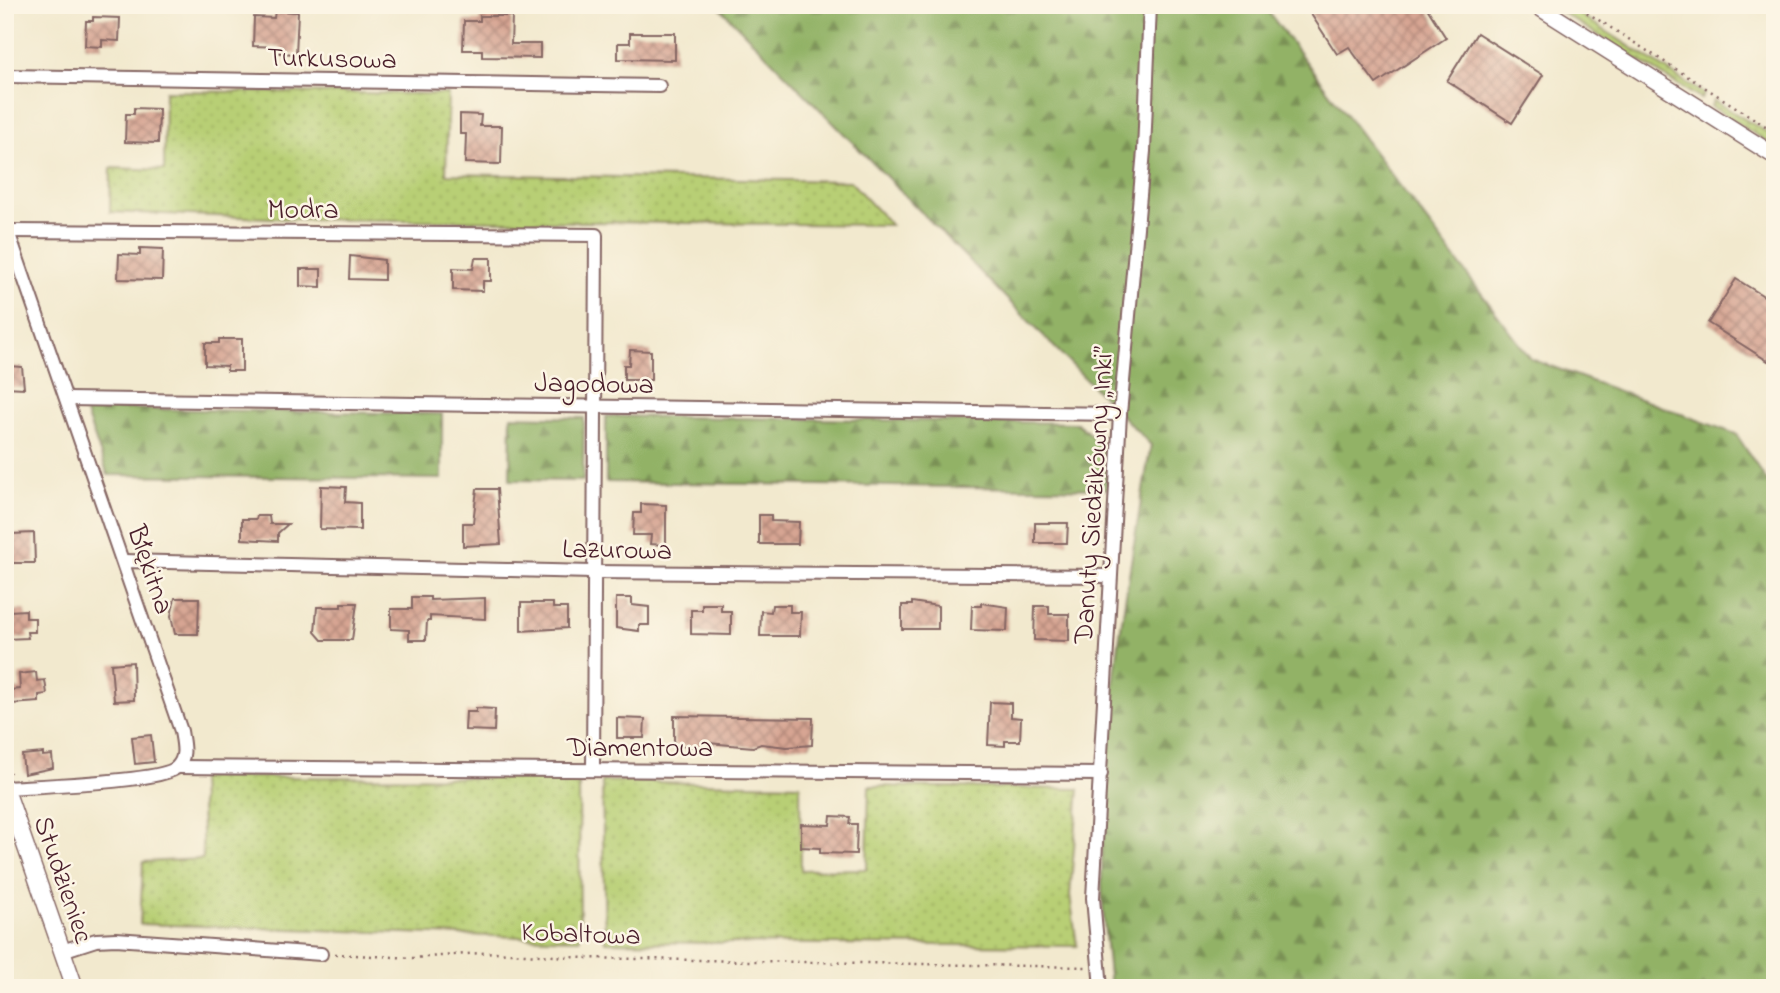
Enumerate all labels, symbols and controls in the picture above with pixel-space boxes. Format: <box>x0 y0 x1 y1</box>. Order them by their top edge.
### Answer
street label: Turkusowa <box>267 39 397 82</box>
street label: Modra <box>267 191 339 232</box>
street label: Danuty Siedzikówny „Inki” <box>1065 345 1126 646</box>
street label: Jagodowa <box>534 364 654 407</box>
street label: Błękitna <box>114 519 183 620</box>
street label: Lazurowa <box>562 530 672 573</box>
street label: Diamentowa <box>566 729 713 770</box>
street label: Studzieniec <box>21 811 103 950</box>
street label: Kobaltowa <box>521 913 641 958</box>

